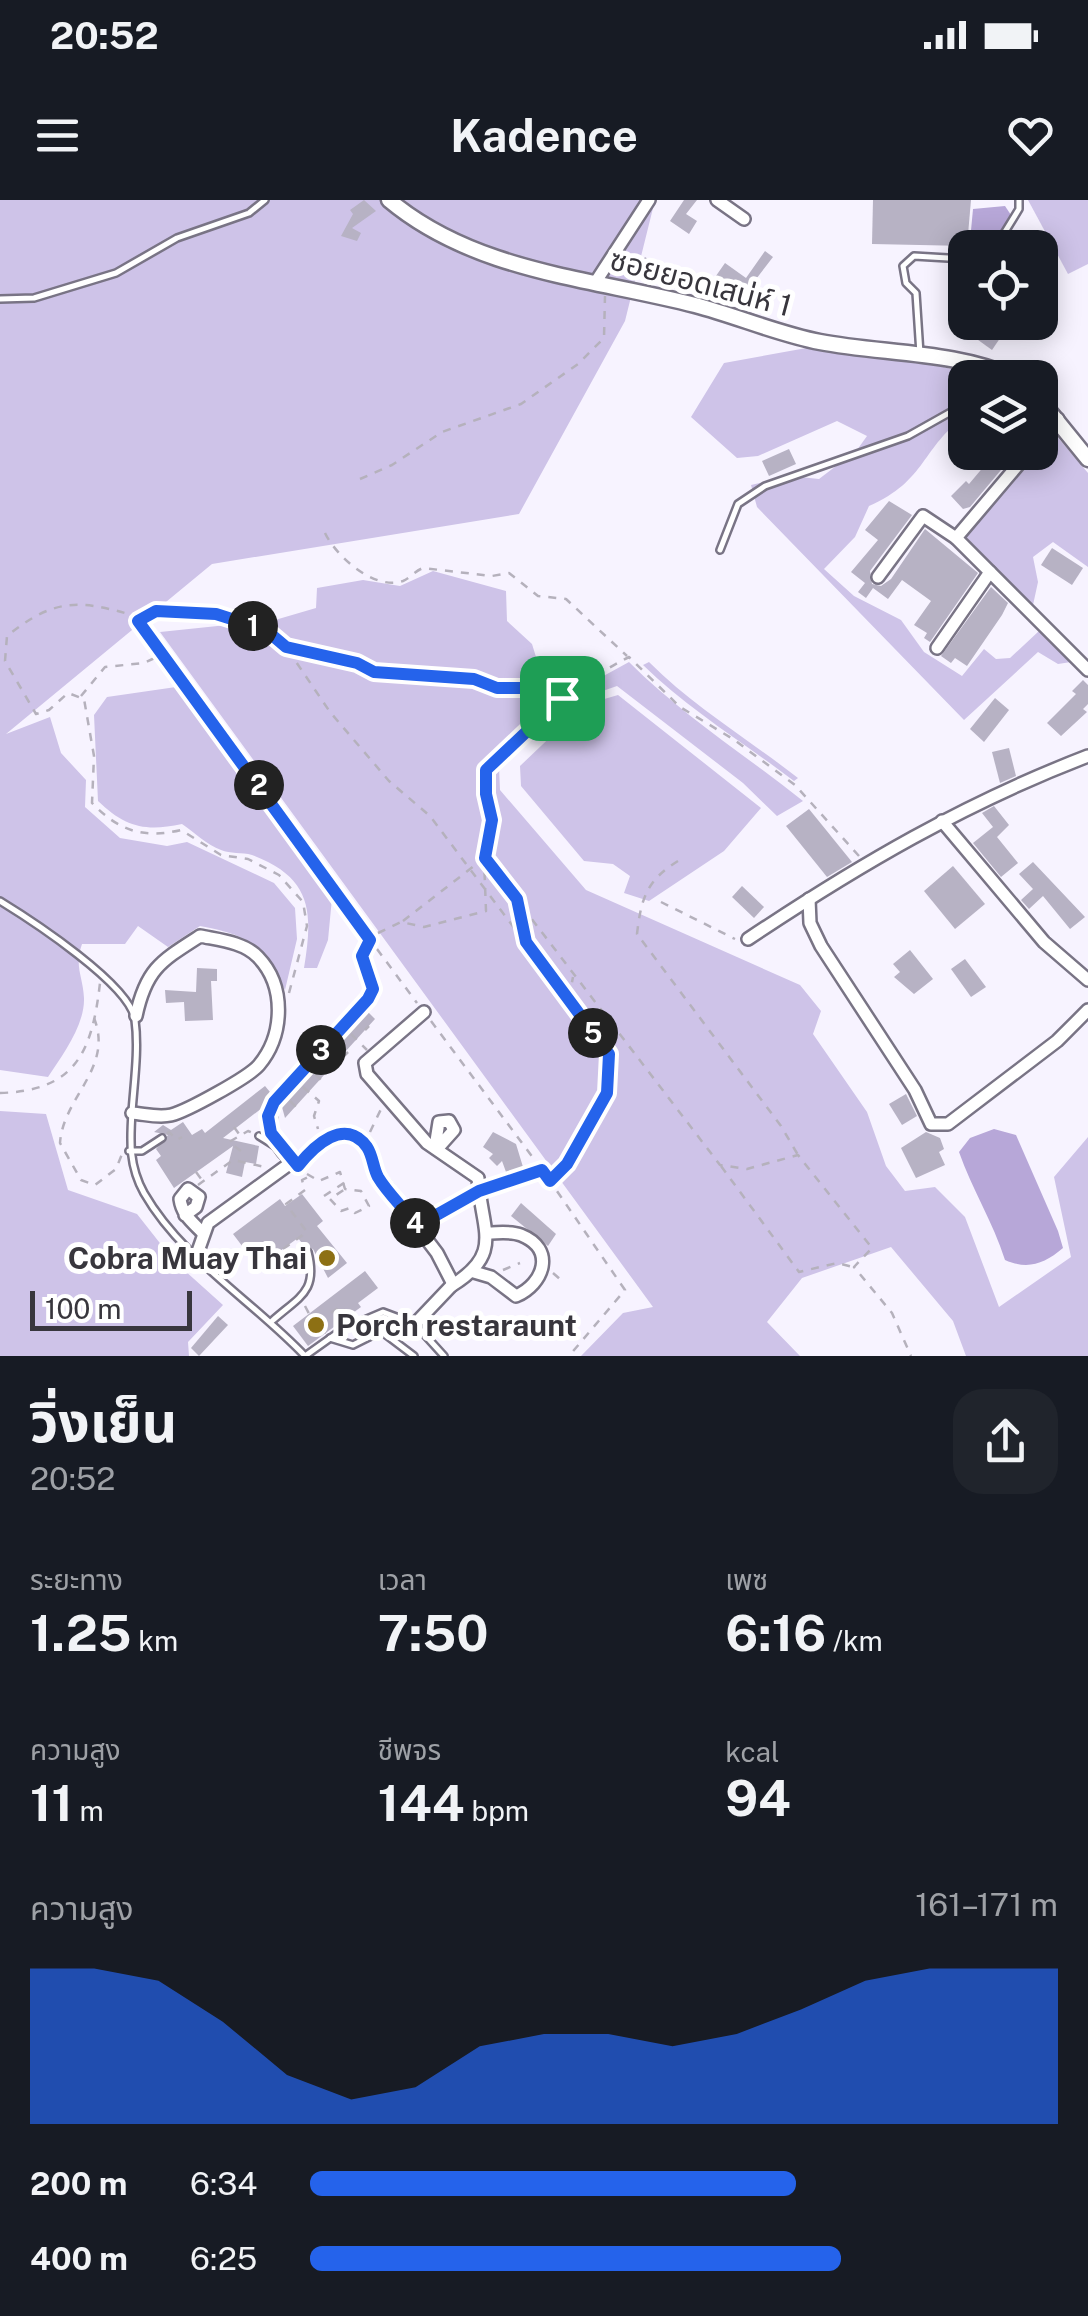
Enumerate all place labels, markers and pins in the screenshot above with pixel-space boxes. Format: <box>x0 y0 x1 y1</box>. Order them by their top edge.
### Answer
pin: 1 <box>228 601 278 651</box>
pin <box>520 656 605 741</box>
pin: 2 <box>234 760 284 810</box>
pin: 5 <box>568 1008 618 1058</box>
pin: 3 <box>296 1025 346 1075</box>
pin: 4 <box>390 1198 440 1248</box>
place label: Cobra Muay Thai <box>68 1240 307 1276</box>
marker: Cobra Muay Thai <box>316 1247 338 1269</box>
place label: Porch restaraunt <box>336 1307 577 1343</box>
marker: Porch restaraunt <box>305 1314 327 1336</box>

